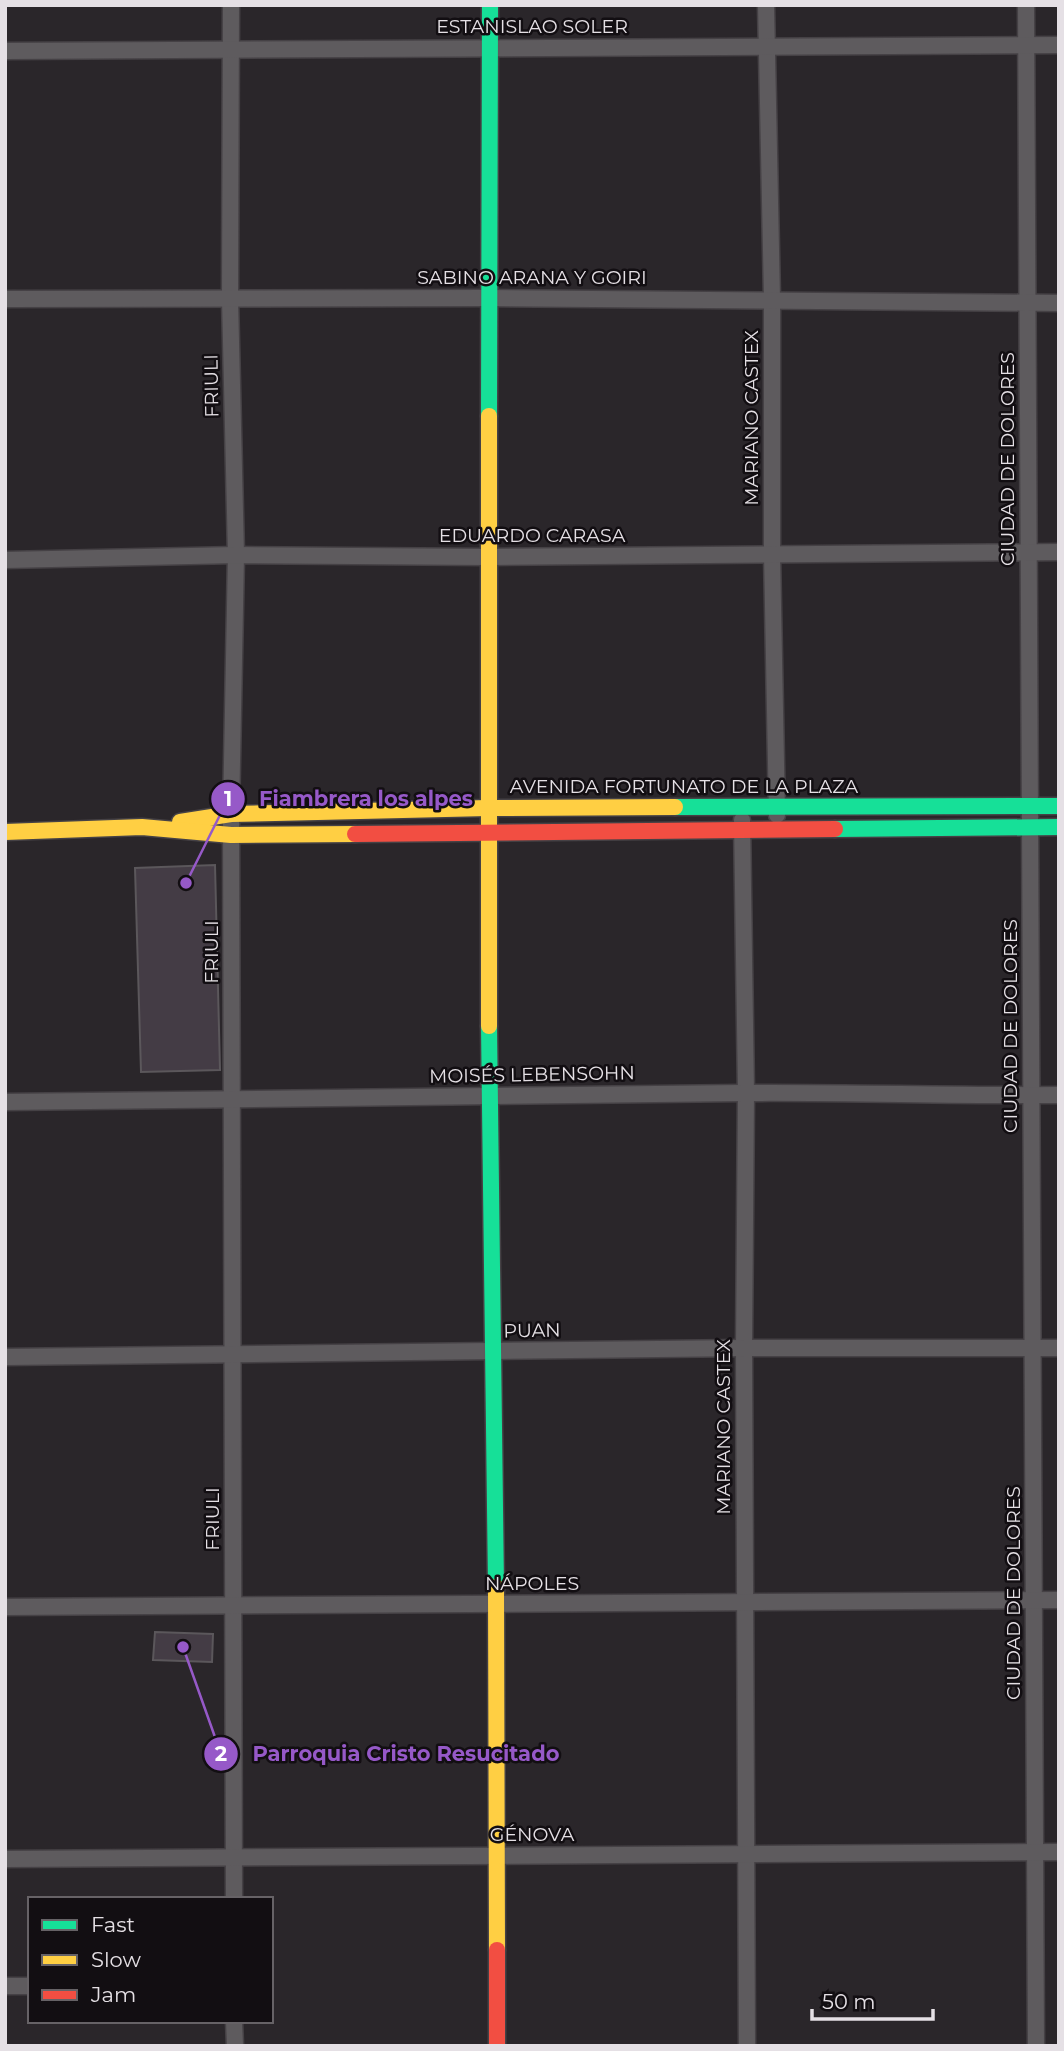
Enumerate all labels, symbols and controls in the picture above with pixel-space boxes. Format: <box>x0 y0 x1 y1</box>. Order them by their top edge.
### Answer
street label: ESTANISLAO SOLER <box>436 15 628 38</box>
street label: SABINO ARANA Y GOIRI <box>417 266 647 289</box>
street label: MARIANO CASTEX <box>740 330 763 506</box>
street label: CIUDAD DE DOLORES <box>996 352 1019 566</box>
street label: FRIULI <box>199 354 224 418</box>
street label: EDUARDO CARASA <box>439 524 626 547</box>
street label: AVENIDA FORTUNATO DE LA PLAZA <box>510 775 859 798</box>
callout: Fiambrera los alpes <box>210 778 487 820</box>
text: 1 <box>224 786 232 811</box>
text: Fiambrera los alpes <box>259 786 473 811</box>
street label: CIUDAD DE DOLORES <box>999 919 1022 1133</box>
street label: FRIULI <box>200 920 223 984</box>
street label: MOISÉS LEBENSOHN <box>429 1061 635 1088</box>
street label: PUAN <box>503 1319 561 1342</box>
street label: MARIANO CASTEX <box>712 1339 735 1515</box>
street label: CIUDAD DE DOLORES <box>1002 1486 1025 1700</box>
street label: FRIULI <box>201 1487 224 1551</box>
street label: NÁPOLES <box>485 1572 579 1595</box>
callout: Parroquia Cristo Resucitado <box>204 1733 573 1775</box>
text: 2 <box>215 1741 227 1766</box>
text: Parroquia Cristo Resucitado <box>253 1741 560 1766</box>
street label: GÉNOVA <box>490 1823 575 1846</box>
legend <box>28 1897 273 2023</box>
text: Fast <box>91 1912 135 1937</box>
text: Slow <box>91 1947 141 1972</box>
scale bar <box>812 1978 933 2022</box>
text: Jam <box>90 1982 136 2007</box>
text: 50 m <box>822 1989 876 2014</box>

